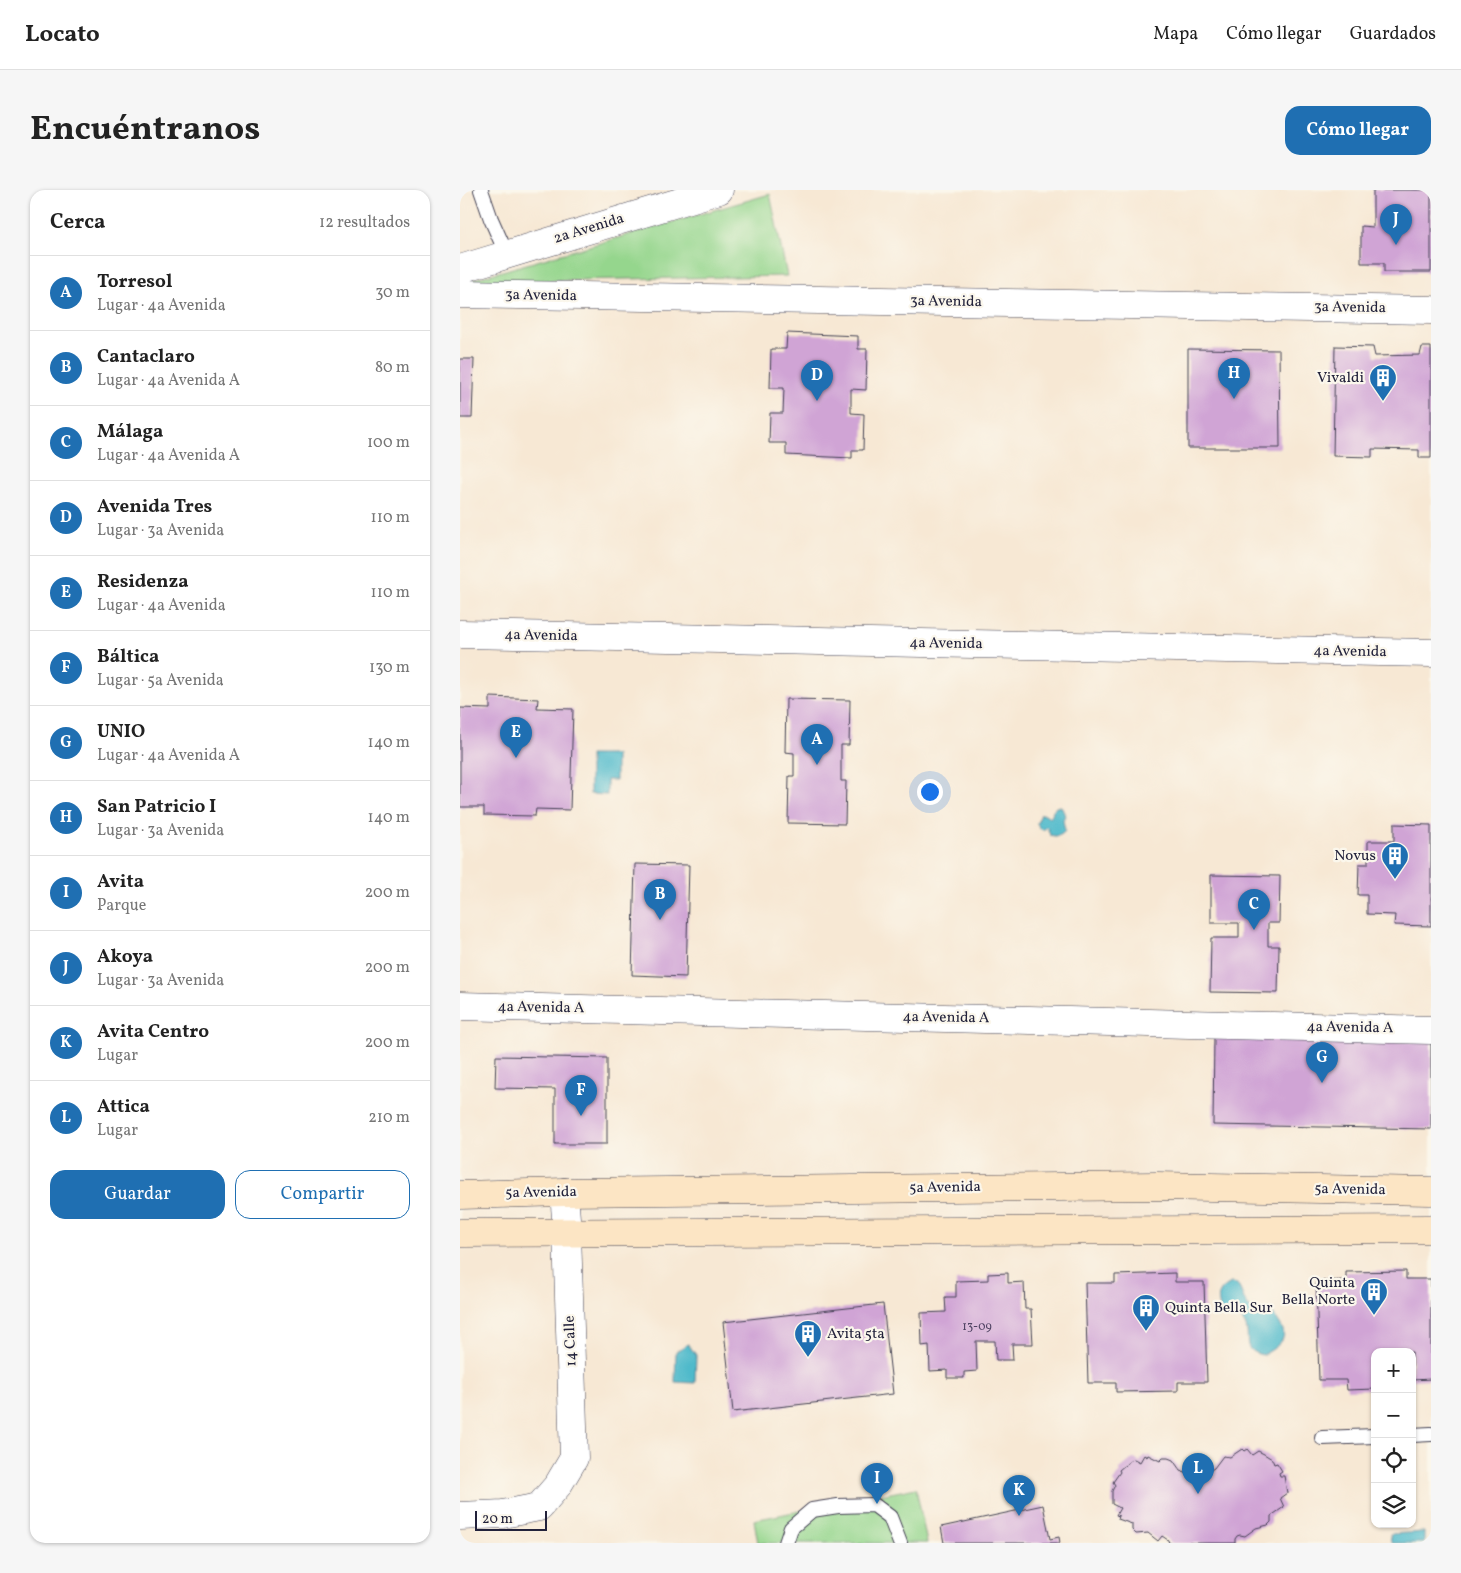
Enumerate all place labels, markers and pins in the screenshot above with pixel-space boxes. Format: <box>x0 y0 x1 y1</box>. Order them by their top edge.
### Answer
pin: J <box>1380 204 1412 245</box>
pin: H <box>1218 358 1250 399</box>
pin: D <box>801 360 833 401</box>
building icon: Vivaldi <box>1368 363 1398 402</box>
place label: Vivaldi <box>1317 368 1364 389</box>
pin: E <box>500 717 532 758</box>
pin: A <box>801 724 833 765</box>
building icon: Novus <box>1380 841 1410 880</box>
place label: Novus <box>1334 846 1376 867</box>
pin: B <box>644 879 676 920</box>
pin: C <box>1238 889 1270 930</box>
pin: G <box>1306 1042 1338 1083</box>
pin: F <box>565 1075 597 1116</box>
place label: Quinta Bella Norte <box>1281 1273 1355 1311</box>
building icon: Quinta Bella Norte <box>1359 1277 1389 1316</box>
building icon: Quinta Bella Sur <box>1131 1293 1161 1332</box>
place label: Quinta Bella Sur <box>1165 1298 1273 1319</box>
building icon: Avita 5ta <box>793 1319 823 1358</box>
place label: Avita 5ta <box>827 1324 885 1345</box>
pin: L <box>1182 1453 1214 1494</box>
pin: I <box>861 1463 893 1504</box>
pin: K <box>1003 1475 1035 1516</box>

